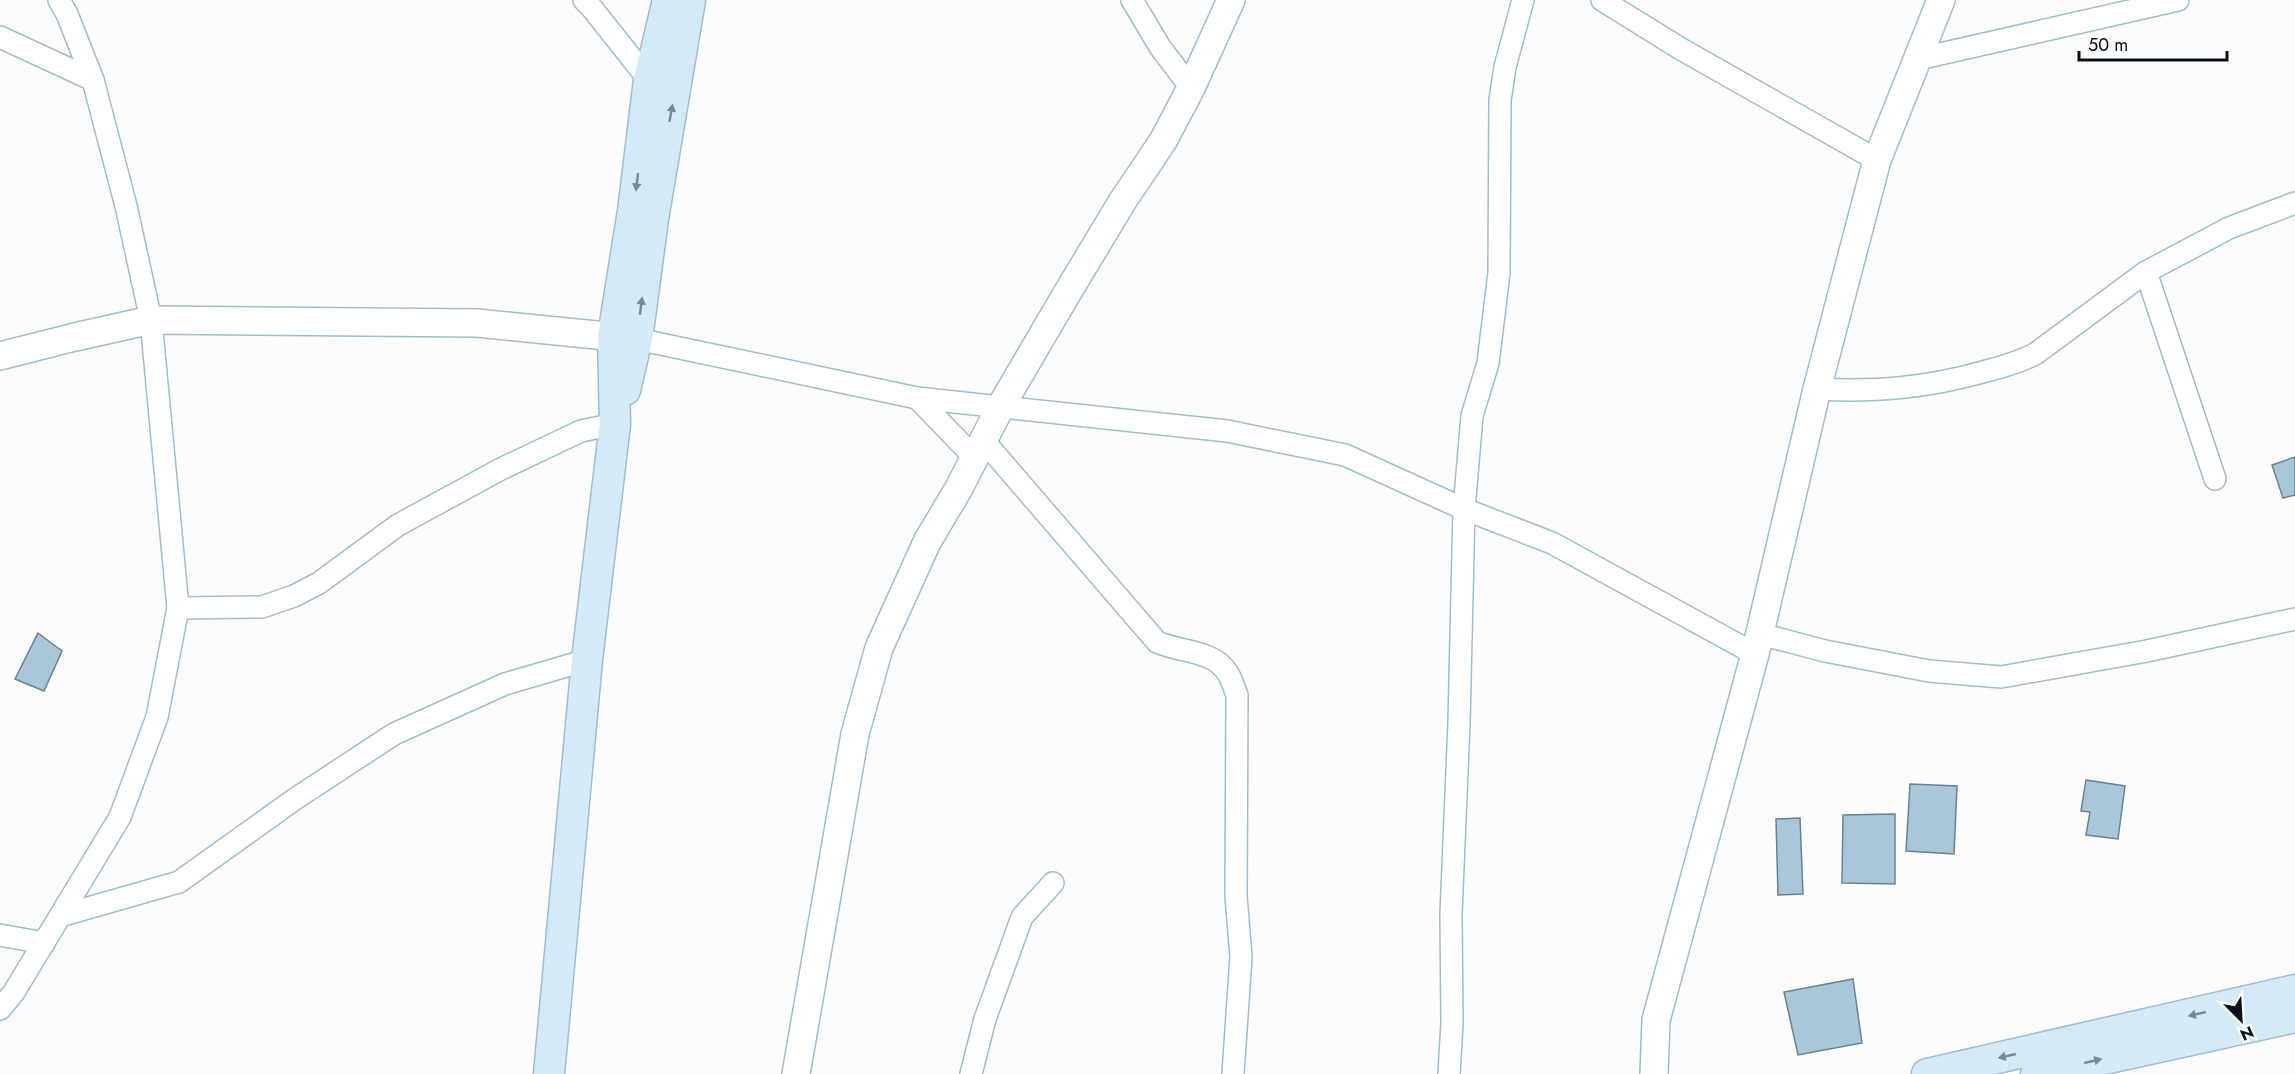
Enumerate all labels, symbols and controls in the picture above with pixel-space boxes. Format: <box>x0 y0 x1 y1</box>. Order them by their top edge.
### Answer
scale bar <box>2079 24 2228 62</box>
text: 50 m <box>2088 32 2128 58</box>
one-way arrow <box>666 103 675 122</box>
one-way arrow <box>632 172 641 191</box>
one-way arrow <box>637 296 646 315</box>
north arrow <box>2211 990 2271 1050</box>
one-way arrow <box>2188 1010 2207 1019</box>
text: N <box>2236 1020 2257 1046</box>
one-way arrow <box>1997 1052 2016 1061</box>
one-way arrow <box>2084 1056 2103 1065</box>

